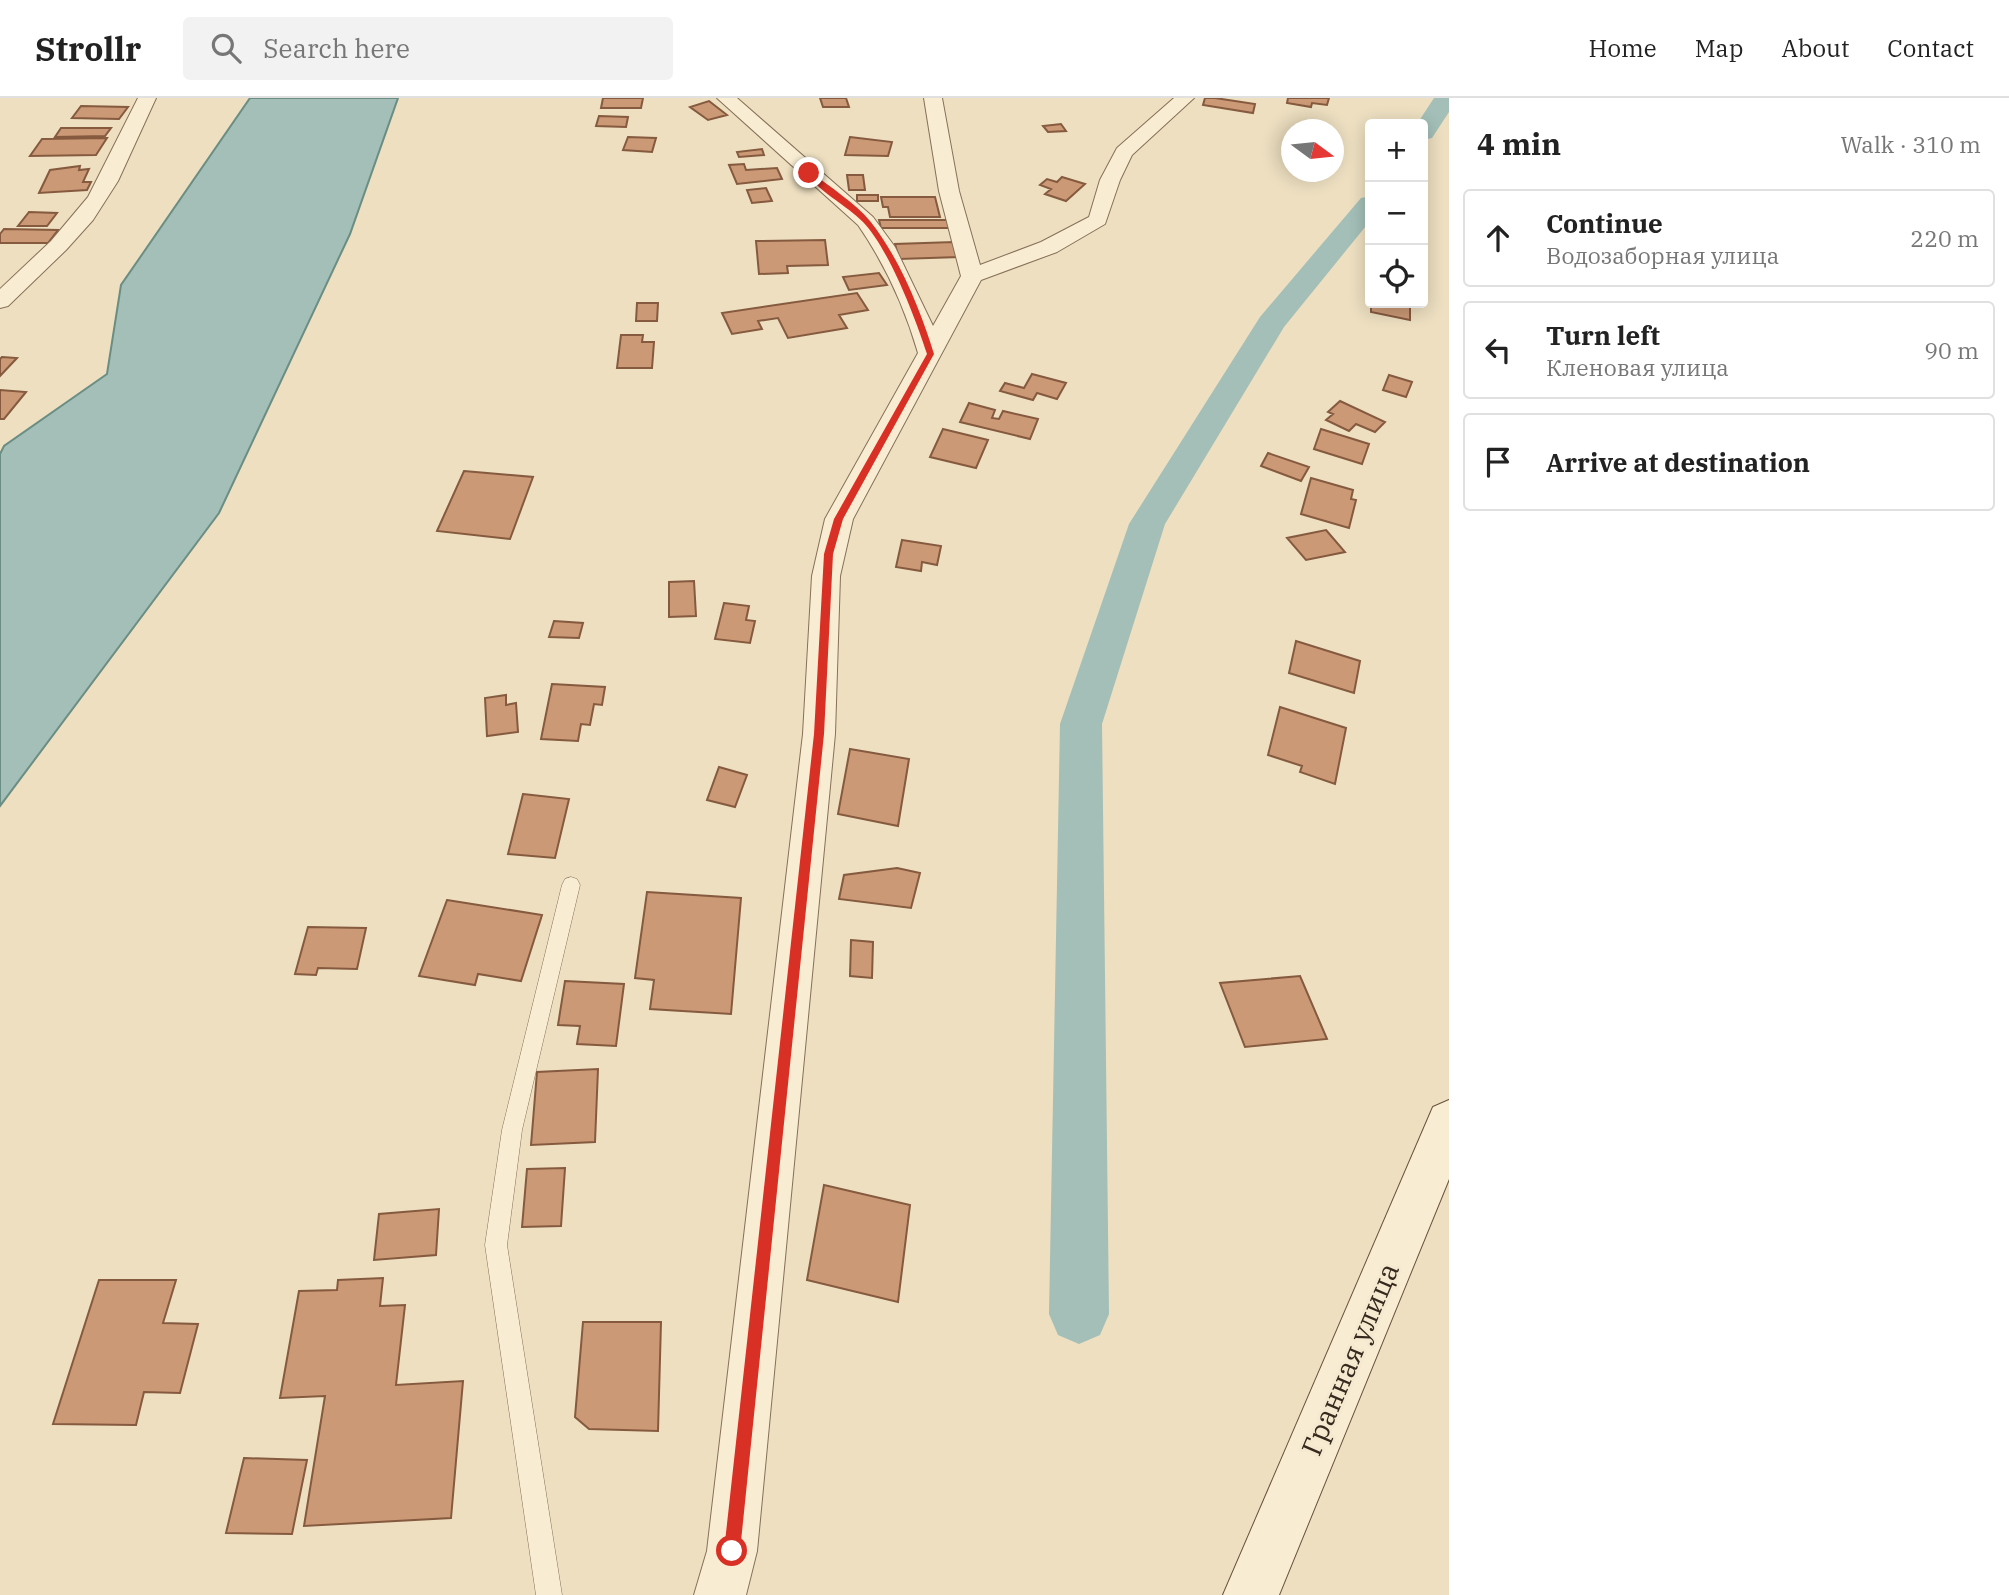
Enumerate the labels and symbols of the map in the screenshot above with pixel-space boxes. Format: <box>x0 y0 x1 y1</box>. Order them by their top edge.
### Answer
north arrow <box>1281 119 1344 182</box>
route end <box>793 157 824 188</box>
street label: Гранная улица <box>1292 1257 1407 1461</box>
route start <box>716 1535 747 1566</box>

